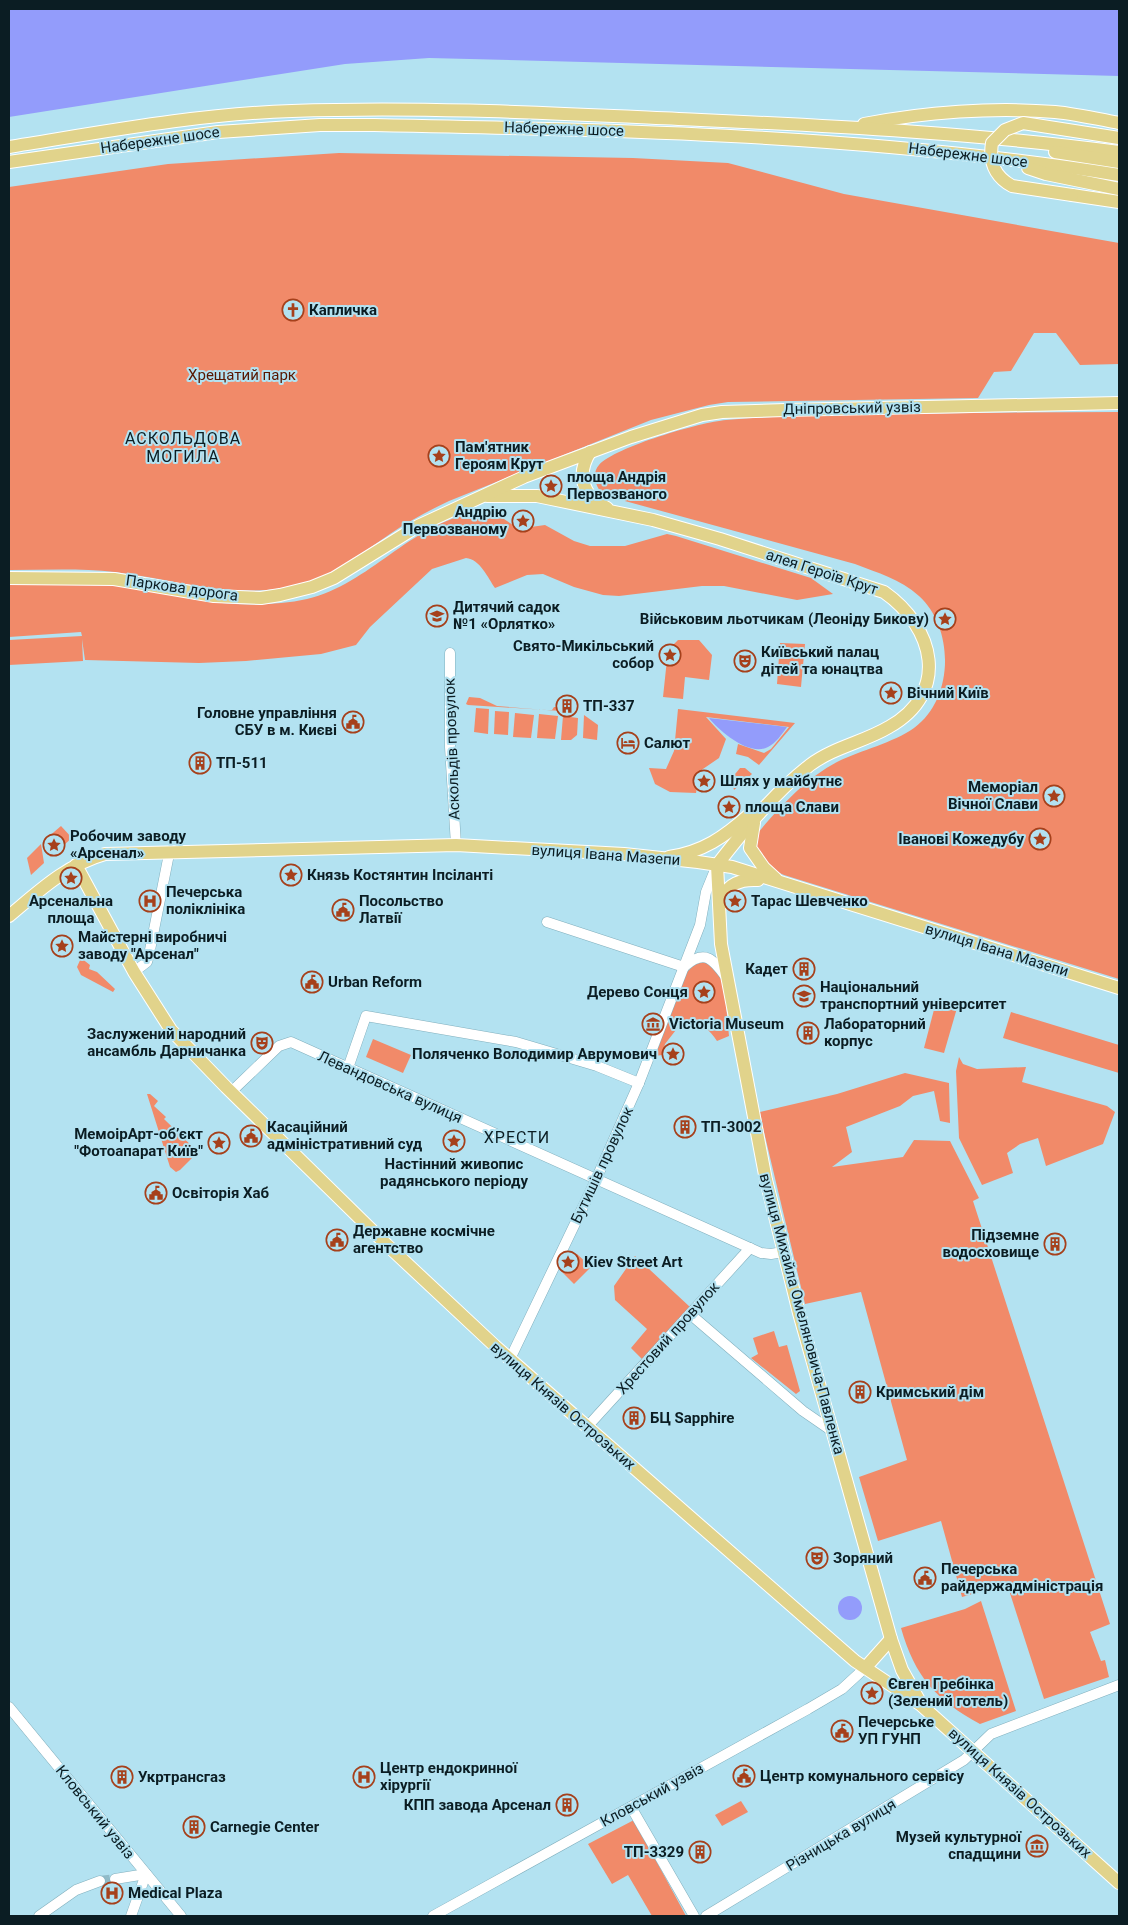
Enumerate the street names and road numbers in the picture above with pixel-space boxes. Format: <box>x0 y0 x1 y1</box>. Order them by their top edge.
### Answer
street label: Набережне шосе <box>504 118 624 140</box>
street label: Набережне шосе <box>99 123 221 157</box>
street label: Набережне шосе <box>907 139 1029 171</box>
street label: Дніпровський узвіз <box>783 398 921 418</box>
street label: алея Героїв Крут <box>764 545 880 599</box>
street label: Паркова дорога <box>125 571 239 605</box>
street label: Аскольдів провулок <box>441 678 463 820</box>
street label: вулиця Івана Мазепи <box>531 841 681 869</box>
street label: вулиця Івана Мазепи <box>923 920 1071 980</box>
street label: Левандовська вулиця <box>315 1047 465 1127</box>
street label: Бутишів провулок <box>567 1104 637 1226</box>
street label: вулиця Михайла Омеляновича-Павленка <box>756 1171 848 1457</box>
street label: Хрестовий провулок <box>613 1278 723 1398</box>
street label: вулиця Князів Острозьких <box>487 1338 639 1474</box>
street label: вулиця Князів Острозьких <box>945 1724 1095 1862</box>
street label: Кловський узвіз <box>597 1759 707 1831</box>
street label: Кловський узвіз <box>52 1762 138 1862</box>
street label: Різницька вулиця <box>783 1795 899 1875</box>

